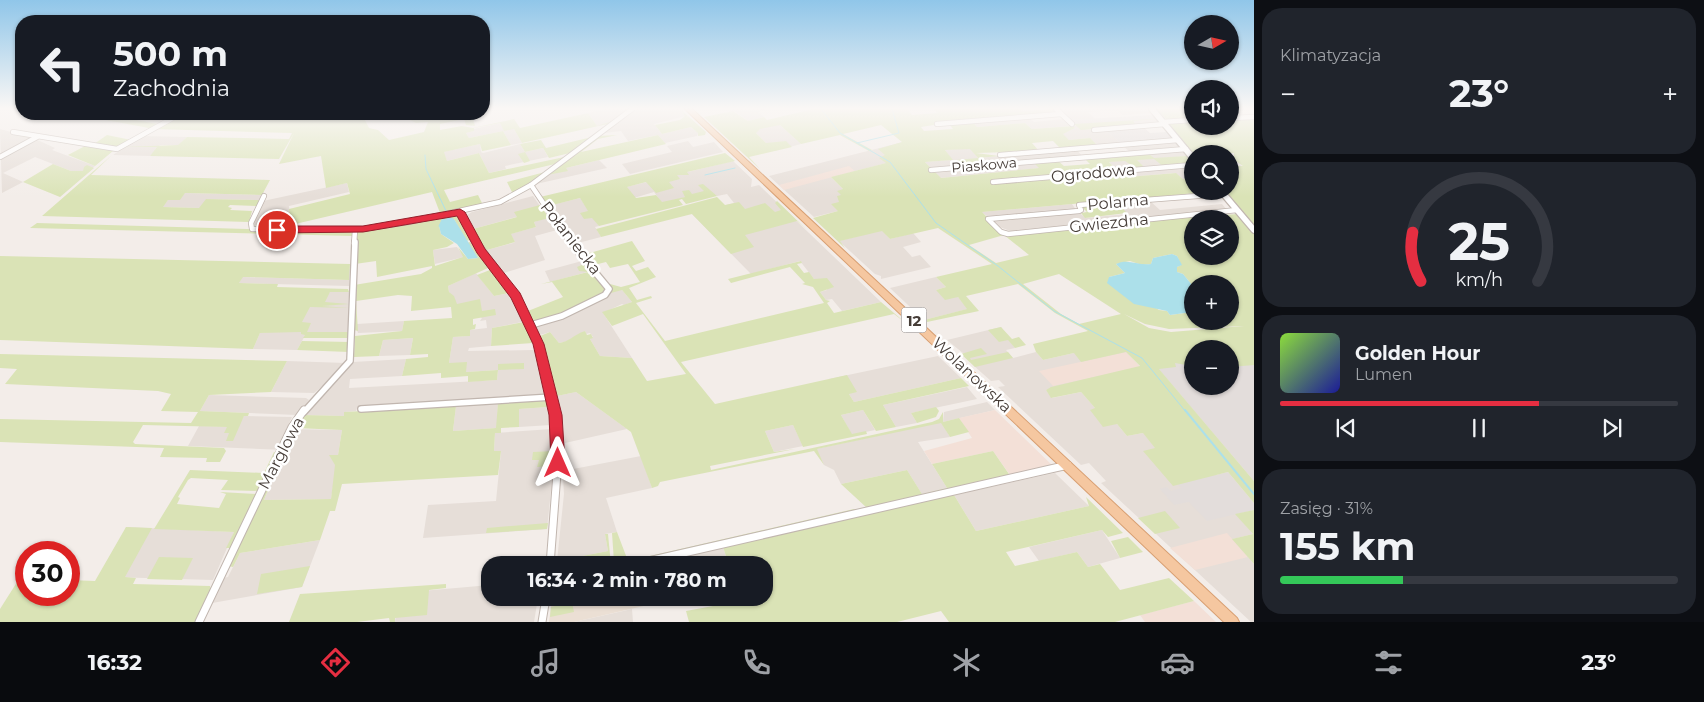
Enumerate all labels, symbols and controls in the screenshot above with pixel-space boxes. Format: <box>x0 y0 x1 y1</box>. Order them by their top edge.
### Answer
north arrow <box>1184 15 1239 70</box>
map controls <box>1184 15 1239 395</box>
text: 500 m <box>113 32 228 75</box>
icon: left <box>30 35 95 100</box>
text: Klimatyzacja <box>1280 46 1381 65</box>
text: 23° <box>1449 70 1509 117</box>
text: Zachodnia <box>113 75 230 102</box>
text: − <box>1280 77 1296 111</box>
text: + <box>1662 77 1678 111</box>
button: sound <box>1184 80 1239 135</box>
button: search <box>1184 145 1239 200</box>
street label: Piaskowa <box>950 153 1018 177</box>
street label: Ogrodowa <box>1050 160 1136 186</box>
street label: Polarna <box>1086 190 1150 214</box>
street label: Połaniecka <box>537 198 605 278</box>
pin <box>256 209 298 251</box>
street label: Gwiezdna <box>1068 209 1150 237</box>
button: layers <box>1184 210 1239 265</box>
text: 25 <box>1448 210 1510 273</box>
icon: arrive <box>263 216 291 244</box>
text: km/h <box>1455 269 1503 290</box>
button: + <box>1184 275 1239 330</box>
road number: 12 <box>902 308 926 332</box>
street label: Wolanowska <box>928 333 1016 417</box>
button: − <box>1184 340 1239 395</box>
text: Golden Hour <box>1355 342 1481 365</box>
text: Lumen <box>1355 365 1413 384</box>
street label: Marglowa <box>254 414 308 492</box>
icon: previous <box>1332 414 1360 442</box>
icon: pause <box>1465 414 1493 442</box>
icon: next <box>1598 414 1626 442</box>
position arrow <box>531 436 583 488</box>
text: Zasięg · 31% <box>1280 499 1373 518</box>
text: 155 km <box>1280 523 1415 570</box>
speed limit sign: 30 <box>15 541 80 606</box>
text: 16:34 · 2 min · 780 m <box>527 569 727 592</box>
icon: directions <box>318 645 353 680</box>
icon: music <box>528 645 563 680</box>
icon: phone <box>739 645 774 680</box>
icon: climate <box>949 645 984 680</box>
icon: car <box>1160 645 1195 680</box>
icon: filters <box>1371 645 1406 680</box>
text: 16:32 <box>88 649 142 676</box>
text: 23° <box>1581 649 1616 676</box>

